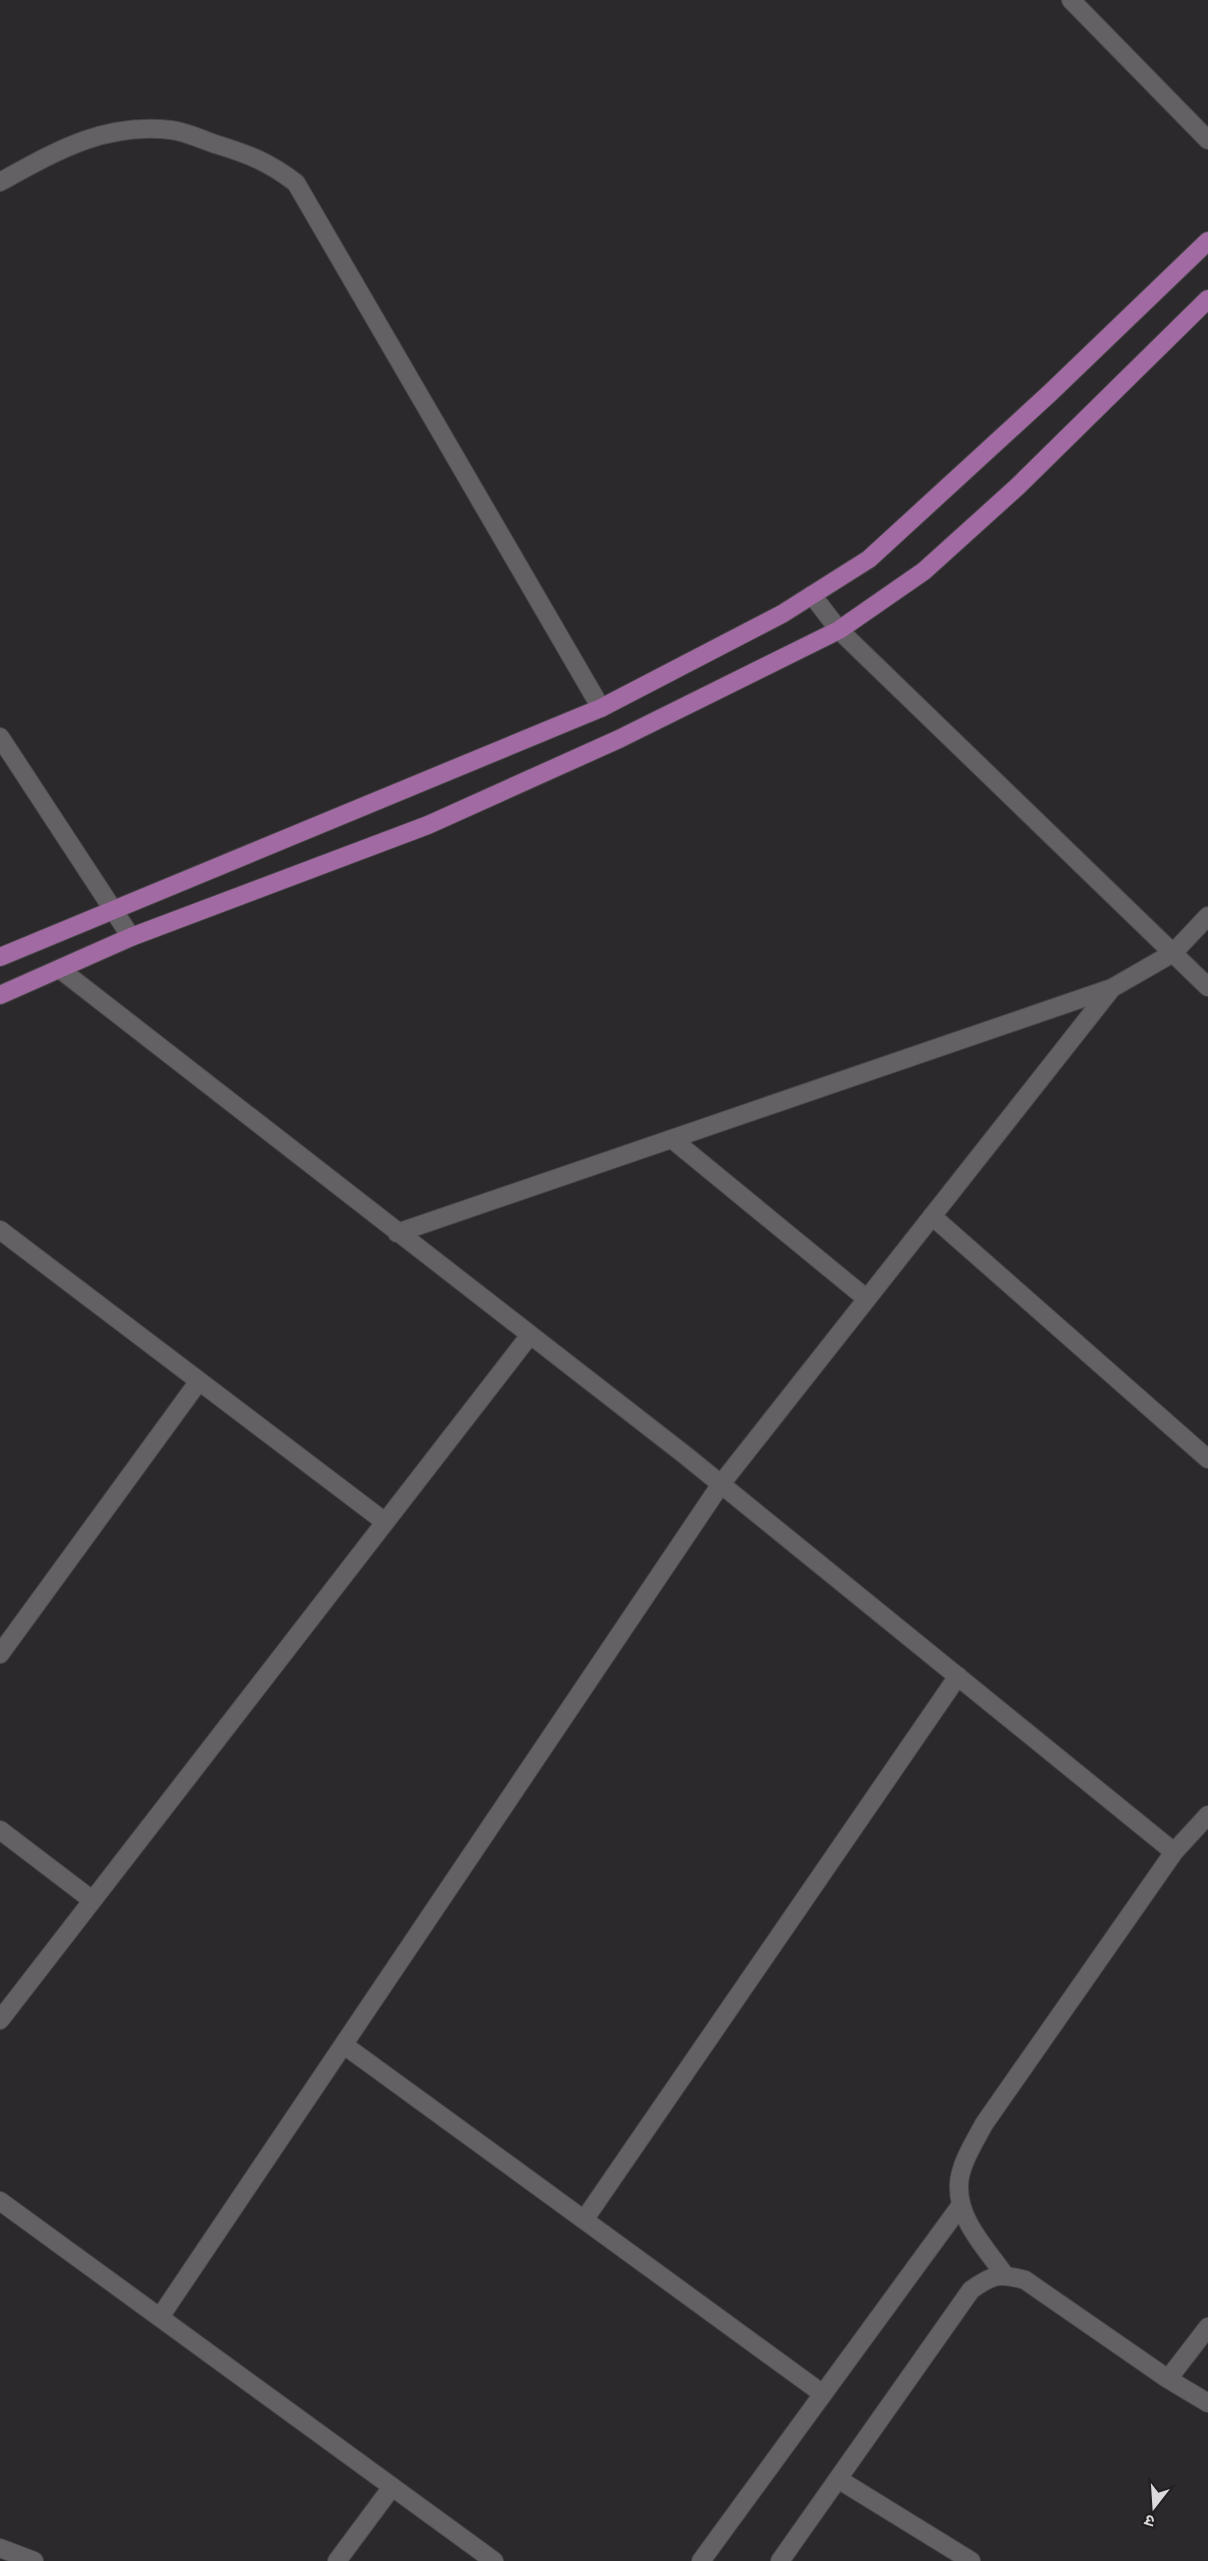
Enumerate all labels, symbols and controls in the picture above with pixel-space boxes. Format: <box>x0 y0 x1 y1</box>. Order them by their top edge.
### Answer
north arrow <box>1124 2477 1184 2537</box>
text: उ <box>1142 2510 1157 2532</box>

